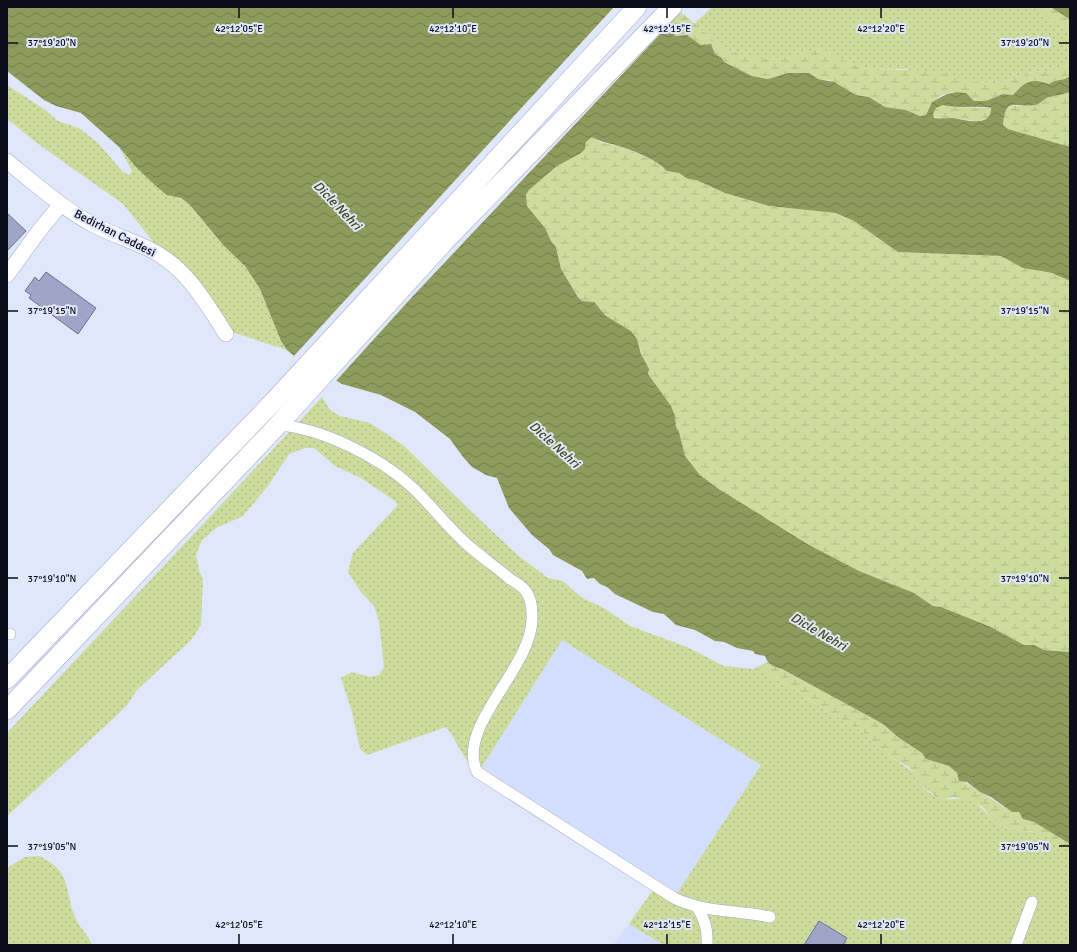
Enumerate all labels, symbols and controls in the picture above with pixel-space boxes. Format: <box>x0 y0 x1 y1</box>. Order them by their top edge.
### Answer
text: 42°12'05"E <box>215 23 263 35</box>
text: 42°12'10"E <box>429 23 477 35</box>
text: 42°12'15"E <box>643 23 691 35</box>
text: 42°12'20"E <box>857 23 905 35</box>
text: 37°19'20"N <box>28 37 76 49</box>
text: 37°19'20"N <box>1001 37 1049 49</box>
water label: Dicle Nehri <box>310 178 366 235</box>
street label: Bedirhan Caddesi <box>71 206 158 260</box>
text: 37°19'15"N <box>28 305 76 317</box>
text: 37°19'15"N <box>1001 305 1049 317</box>
water label: Dicle Nehri <box>526 418 584 472</box>
text: 37°19'10"N <box>28 573 76 585</box>
text: 37°19'10"N <box>1001 573 1049 585</box>
water label: Dicle Nehri <box>788 609 851 655</box>
text: 37°19'05"N <box>28 841 76 853</box>
text: 37°19'05"N <box>1001 841 1049 853</box>
text: 42°12'05"E <box>215 919 263 931</box>
text: 42°12'10"E <box>429 919 477 931</box>
text: 42°12'15"E <box>643 919 691 931</box>
text: 42°12'20"E <box>857 919 905 931</box>

